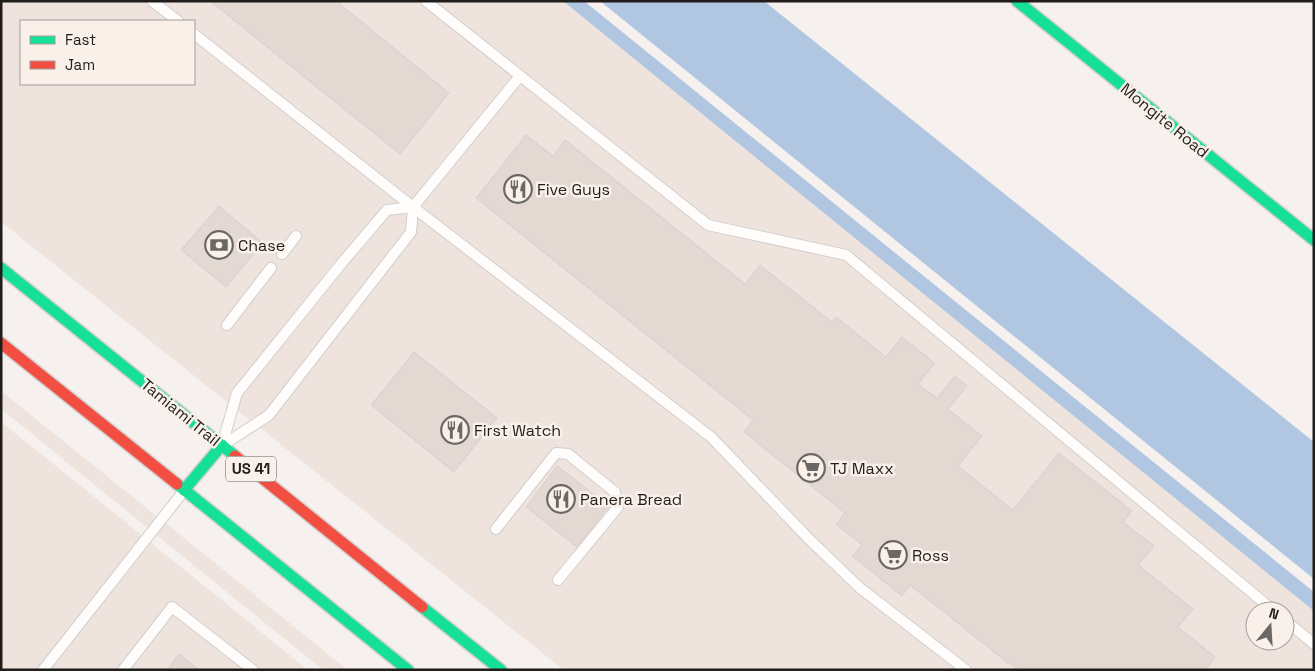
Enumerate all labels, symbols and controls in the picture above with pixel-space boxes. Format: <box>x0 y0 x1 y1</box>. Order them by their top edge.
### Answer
legend <box>20 20 195 85</box>
text: Fast <box>65 30 96 49</box>
text: Jam <box>65 55 95 74</box>
street label: Mongite Road <box>1116 78 1213 162</box>
restaurant icon: Five Guys <box>503 174 533 204</box>
place label: Five Guys <box>537 179 610 200</box>
bank icon: Chase <box>204 230 234 260</box>
place label: Chase <box>238 235 285 256</box>
street label: Tamiami Trail <box>137 374 225 451</box>
restaurant icon: First Watch <box>440 415 470 445</box>
place label: First Watch <box>474 420 561 441</box>
supermarket icon: TJ Maxx <box>796 453 826 483</box>
road number: US 41 <box>226 456 276 482</box>
place label: TJ Maxx <box>830 458 894 479</box>
restaurant icon: Panera Bread <box>546 484 576 514</box>
place label: Panera Bread <box>580 489 682 510</box>
supermarket icon: Ross <box>878 540 908 570</box>
place label: Ross <box>912 545 949 566</box>
north arrow <box>1245 601 1295 651</box>
text: N <box>1267 604 1281 624</box>

